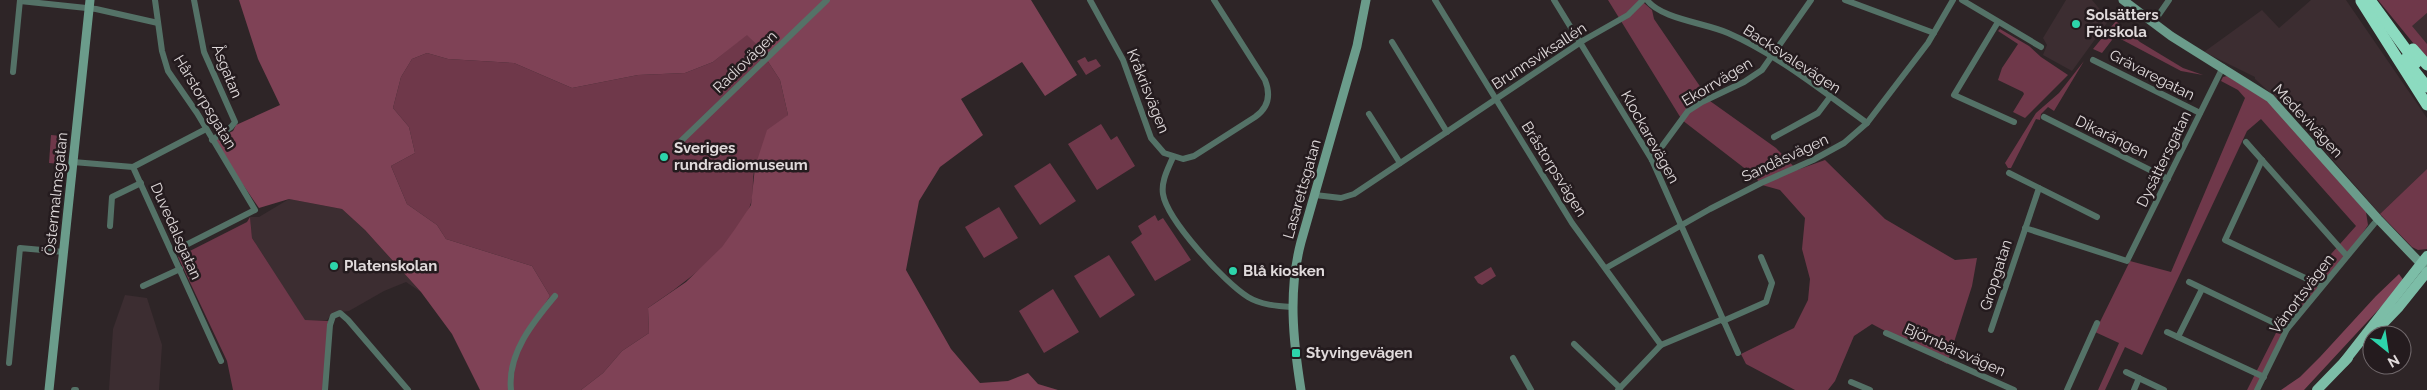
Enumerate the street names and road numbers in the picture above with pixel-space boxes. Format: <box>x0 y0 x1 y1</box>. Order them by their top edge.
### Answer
street label: Brunnsviksallén <box>1488 19 1590 93</box>
street label: Backsvalevägen <box>1740 21 1844 97</box>
street label: Radiovägen <box>709 27 781 97</box>
street label: Åsgatan <box>208 41 246 101</box>
street label: Kråkrisvägen <box>1123 46 1173 136</box>
street label: Grävaregatan <box>2106 46 2198 104</box>
street label: Hårstorpsgatan <box>170 52 240 152</box>
street label: Ekorrvägen <box>1679 54 1755 110</box>
street label: Medevivägen <box>2269 81 2347 161</box>
street label: Klockarevägen <box>1617 87 1683 187</box>
street label: Dysättersgatan <box>2133 108 2195 210</box>
street label: Dikarängen <box>2073 112 2151 162</box>
street label: Bråstorpsvägen <box>1518 118 1590 220</box>
street label: Sandåsvägen <box>1739 130 1831 186</box>
street label: Östermalmsgatan <box>40 131 71 257</box>
street label: Lasarettsgatan <box>1279 137 1325 241</box>
street label: Duvedalsgatan <box>147 180 205 282</box>
street label: Gropgatan <box>1976 237 2016 313</box>
street label: Vänortsvägen <box>2266 250 2338 338</box>
street label: Björnbärsvägen <box>1902 320 2008 380</box>

